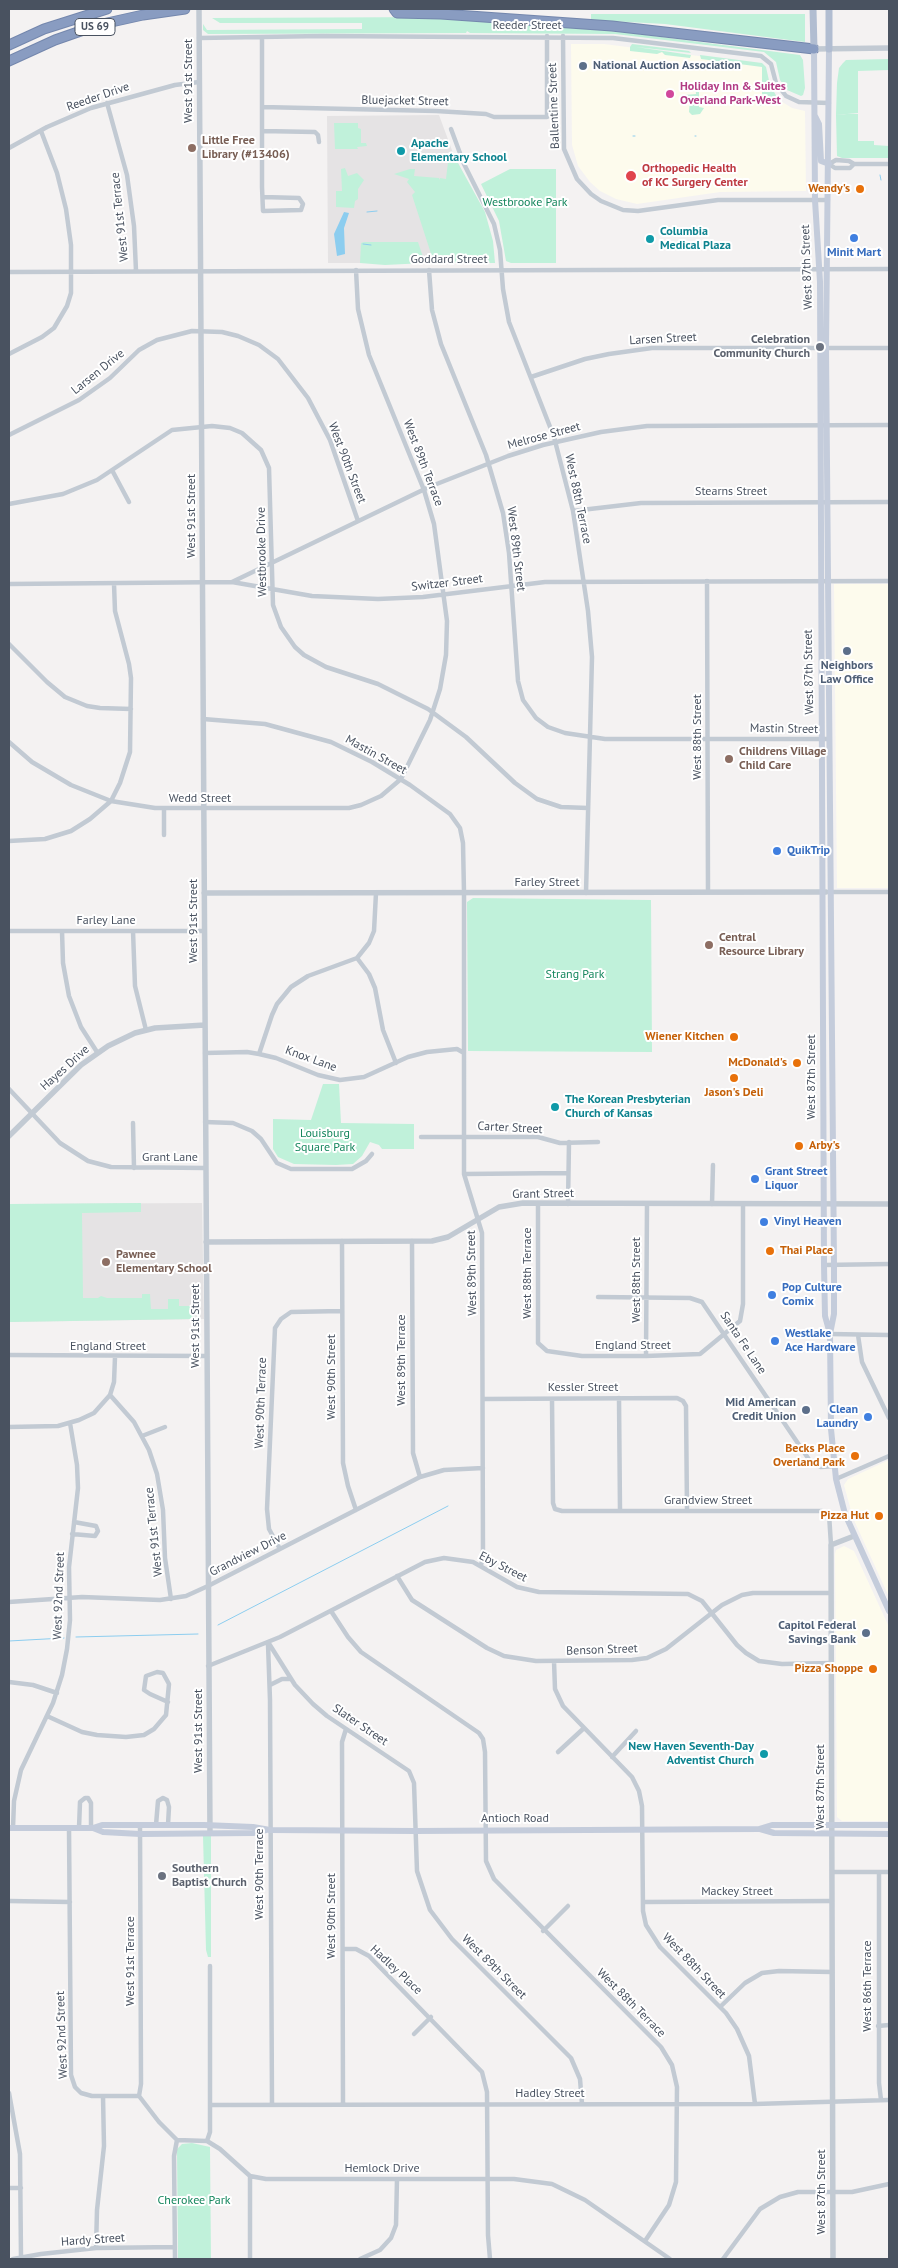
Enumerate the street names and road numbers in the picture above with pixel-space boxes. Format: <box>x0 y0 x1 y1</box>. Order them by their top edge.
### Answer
road number: US 69 <box>75 18 115 36</box>
street label: Reeder Street <box>492 19 562 33</box>
street label: West 91st Street <box>182 39 196 123</box>
street label: Ballentine Street <box>545 63 563 149</box>
street label: Reeder Drive <box>65 80 131 114</box>
street label: Bluejacket Street <box>361 93 449 109</box>
street label: West 91st Terrace <box>108 172 132 262</box>
street label: West 87th Street <box>798 224 816 310</box>
street label: Goddard Street <box>410 253 488 267</box>
street label: Larsen Street <box>629 330 697 348</box>
street label: Larsen Drive <box>69 346 127 398</box>
street label: West 89th Terrace <box>400 418 446 508</box>
street label: Melrose Street <box>506 419 582 453</box>
street label: West 90th Street <box>325 421 369 505</box>
street label: West 88th Terrace <box>561 453 595 545</box>
street label: West 91st Street <box>185 474 199 558</box>
street label: Stearns Street <box>695 485 767 499</box>
street label: West 89th Street <box>504 506 528 592</box>
street label: Westbrooke Drive <box>254 507 270 597</box>
street label: Switzer Street <box>411 571 483 595</box>
street label: West 87th Street <box>801 629 817 715</box>
street label: West 88th Street <box>691 694 705 780</box>
street label: Mastin Street <box>750 721 818 737</box>
street label: Mastin Street <box>343 732 409 778</box>
street label: Wedd Street <box>169 792 231 806</box>
street label: Farley Street <box>514 876 580 890</box>
street label: West 91st Street <box>187 879 201 963</box>
street label: Farley Lane <box>77 914 135 928</box>
street label: West 87th Street <box>805 1034 819 1120</box>
street label: Hayes Drive <box>38 1042 92 1094</box>
street label: Knox Lane <box>283 1043 339 1075</box>
street label: Carter Street <box>477 1119 543 1137</box>
street label: Grant Lane <box>142 1151 198 1165</box>
street label: Grant Street <box>512 1186 574 1202</box>
street label: West 88th Terrace <box>521 1227 535 1319</box>
street label: West 89th Street <box>464 1230 480 1316</box>
street label: West 88th Street <box>630 1237 644 1323</box>
street label: West 91st Street <box>189 1284 203 1368</box>
street label: Santa Fe Lane <box>717 1309 769 1377</box>
street label: West 89th Terrace <box>395 1314 409 1406</box>
street label: West 90th Street <box>325 1334 339 1420</box>
street label: England Street <box>595 1339 671 1353</box>
street label: England Street <box>70 1340 146 1354</box>
street label: West 90th Terrace <box>252 1357 270 1449</box>
street label: Kessler Street <box>548 1381 618 1395</box>
street label: West 91st Terrace <box>142 1487 166 1577</box>
street label: Grandview Street <box>664 1494 752 1508</box>
street label: Grandview Drive <box>207 1528 289 1580</box>
street label: Eby Street <box>476 1549 530 1585</box>
street label: West 92nd Street <box>50 1552 68 1640</box>
street label: Benson Street <box>566 1642 638 1658</box>
street label: West 91st Street <box>192 1689 206 1773</box>
street label: Slater Street <box>330 1701 390 1749</box>
street label: West 87th Street <box>814 1744 828 1830</box>
street label: Antioch Road <box>481 1812 549 1826</box>
street label: West 90th Terrace <box>253 1828 267 1920</box>
street label: West 90th Street <box>325 1873 339 1959</box>
street label: Mackey Street <box>701 1885 773 1899</box>
street label: West 91st Terrace <box>124 1916 138 2006</box>
street label: West 88th Street <box>659 1930 729 2002</box>
street label: West 89th Street <box>459 1932 529 2002</box>
street label: West 86th Terrace <box>861 1940 875 2032</box>
street label: Hadley Place <box>367 1942 425 1998</box>
street label: West 88th Terrace <box>594 1966 668 2040</box>
street label: West 92nd Street <box>53 1991 71 2079</box>
street label: Hadley Street <box>515 2087 585 2101</box>
street label: West 87th Street <box>815 2149 829 2235</box>
street label: Hemlock Drive <box>344 2162 420 2176</box>
street label: Hardy Street <box>61 2231 125 2249</box>

